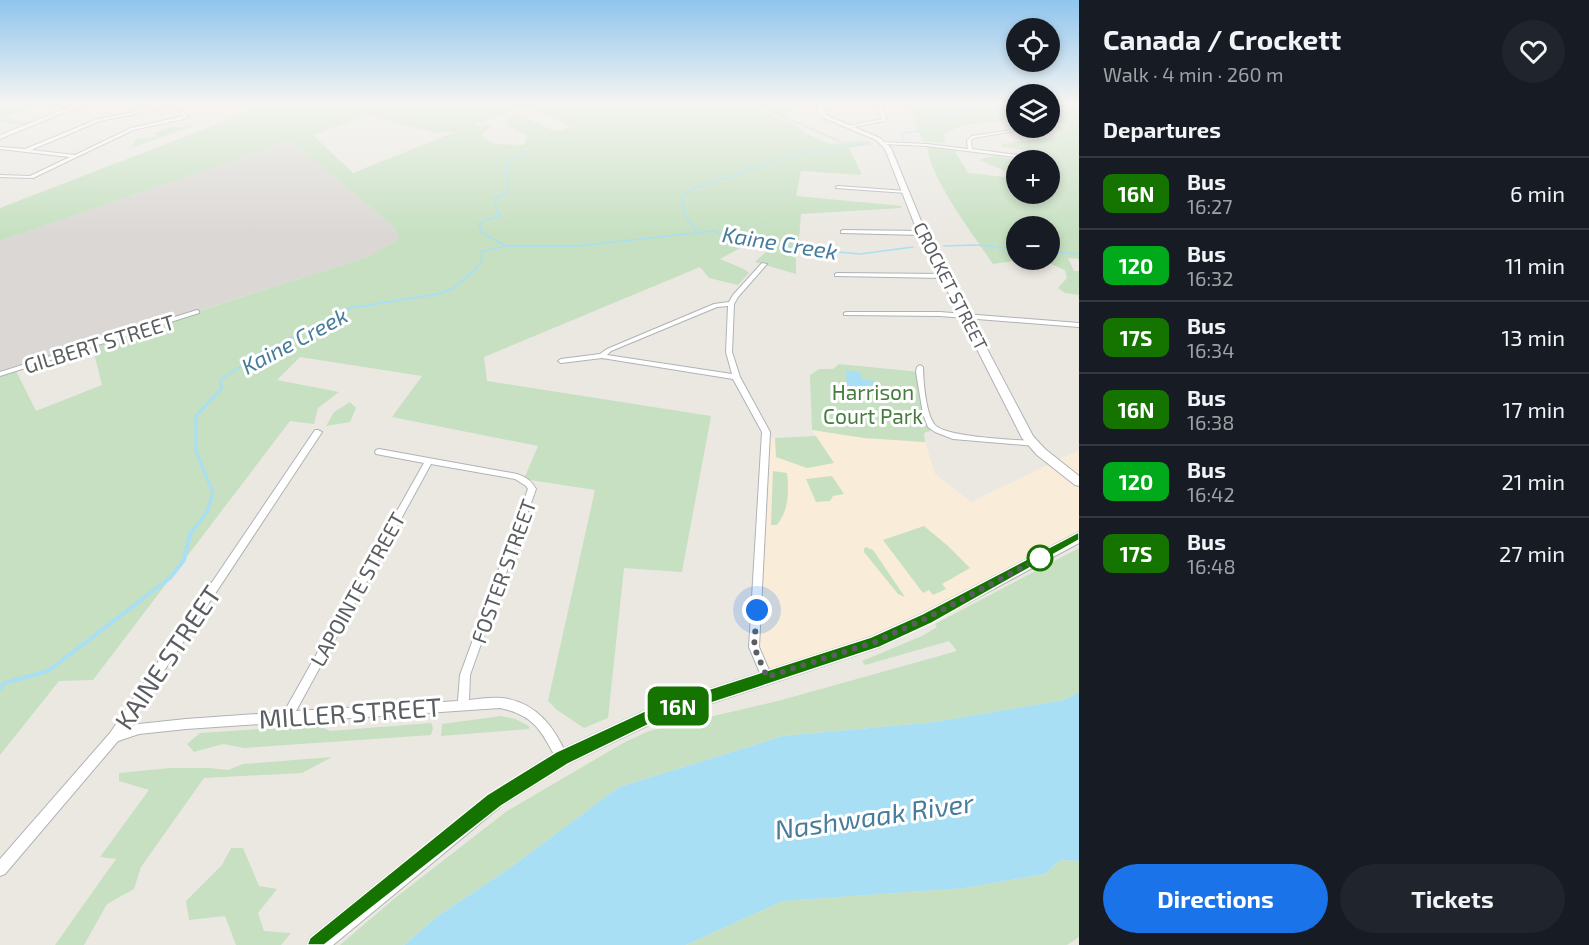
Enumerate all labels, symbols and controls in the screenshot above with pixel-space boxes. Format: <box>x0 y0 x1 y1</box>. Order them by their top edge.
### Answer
map controls <box>1006 18 1060 270</box>
button: locate <box>1006 18 1060 72</box>
button: heart <box>1502 20 1565 83</box>
text: Canada / Crockett <box>1103 22 1341 56</box>
text: Walk · 4 min · 260 m <box>1103 62 1283 86</box>
button: layers <box>1006 84 1060 138</box>
text: Departures <box>1103 116 1221 142</box>
button: + <box>1006 150 1060 204</box>
text: Bus <box>1187 168 1226 194</box>
text: 6 min <box>1510 180 1565 206</box>
text: 16N <box>1118 181 1154 206</box>
text: 16:27 <box>1187 194 1233 218</box>
button: − <box>1006 216 1060 270</box>
street label: CROCKET STREET <box>909 218 993 354</box>
water label: Kaine Creek <box>721 220 839 264</box>
text: Bus <box>1187 240 1226 266</box>
text: 11 min <box>1505 252 1565 278</box>
text: 120 <box>1119 253 1153 278</box>
text: 16:32 <box>1187 266 1233 290</box>
water label: Kaine Creek <box>237 301 351 379</box>
street label: GILBERT STREET <box>21 308 177 378</box>
text: Bus <box>1187 312 1226 338</box>
text: 13 min <box>1502 324 1565 350</box>
text: 17S <box>1120 325 1152 350</box>
text: 16:34 <box>1187 338 1235 362</box>
park label: Harrison Court Park <box>823 379 923 428</box>
text: Bus <box>1187 384 1226 410</box>
text: 17 min <box>1503 396 1565 422</box>
text: 16N <box>1118 397 1154 422</box>
text: 16:38 <box>1187 410 1234 434</box>
text: Bus <box>1187 456 1226 482</box>
text: 21 min <box>1501 468 1565 494</box>
text: 120 <box>1119 469 1153 494</box>
text: 16:42 <box>1187 482 1235 506</box>
street label: FOSTER STREET <box>465 496 541 646</box>
street label: LAPOINTE STREET <box>304 508 410 670</box>
text: Bus <box>1187 528 1226 554</box>
text: 27 min <box>1499 540 1565 566</box>
text: 17S <box>1120 541 1152 566</box>
unlabelled marker <box>1027 545 1053 571</box>
text: 16:48 <box>1187 554 1236 578</box>
street label: KAINE STREET <box>107 579 227 735</box>
your location <box>742 595 772 625</box>
line badge: 16N <box>644 686 712 726</box>
street label: MILLER STREET <box>258 690 442 734</box>
text: 16N <box>660 694 696 719</box>
water label: Nashwaak River <box>772 785 977 845</box>
button: Directions <box>1103 864 1328 933</box>
button: Tickets <box>1340 864 1565 933</box>

